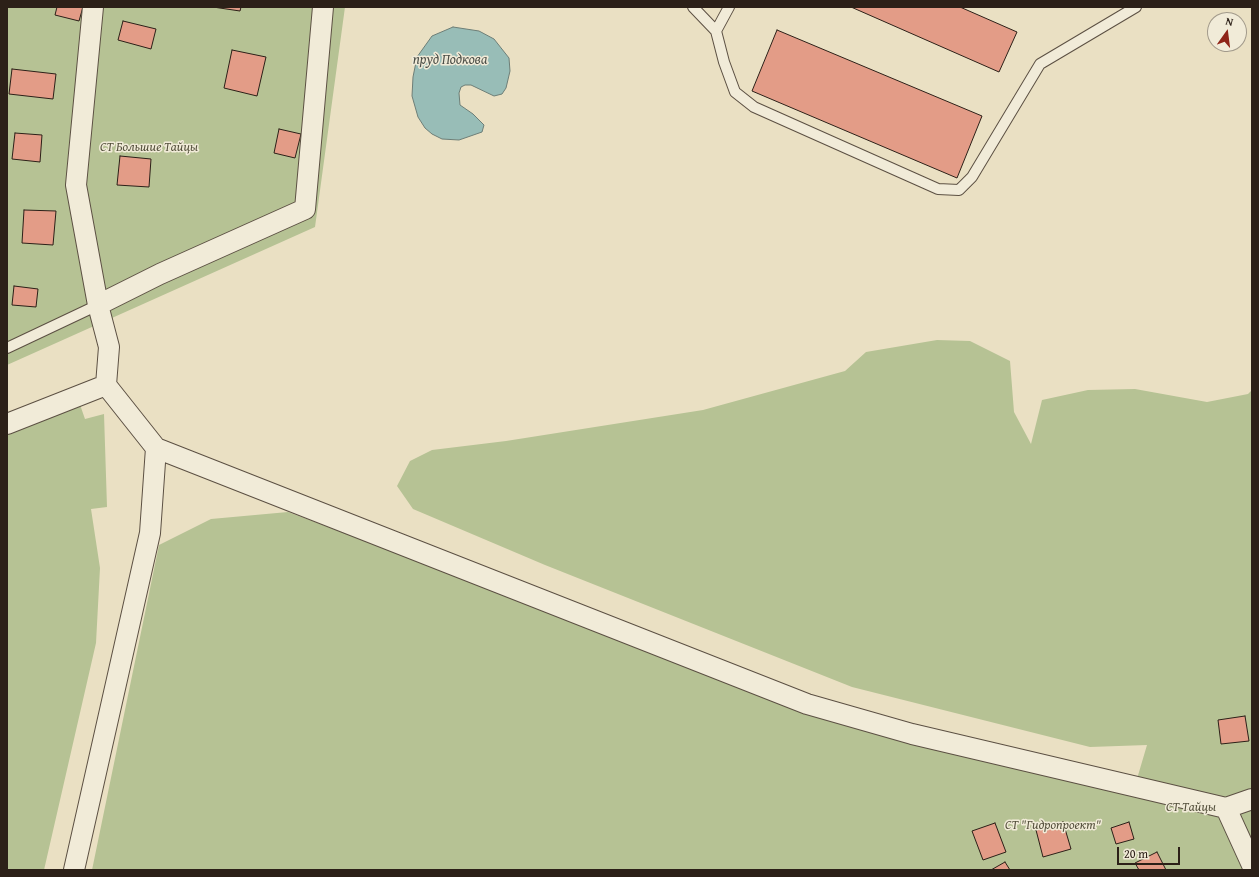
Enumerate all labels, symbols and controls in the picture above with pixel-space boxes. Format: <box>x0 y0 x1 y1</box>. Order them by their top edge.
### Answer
north arrow <box>1207 12 1247 52</box>
text: N <box>1224 13 1235 30</box>
water label: пруд Подкова <box>413 52 487 68</box>
park label: СТ Большие Тайцы <box>100 140 198 156</box>
park label: СТ Тайцы <box>1166 800 1216 816</box>
park label: СТ "Гидропроект" <box>1005 818 1101 834</box>
scale bar <box>1119 839 1182 865</box>
text: 20 m <box>1124 845 1148 862</box>

